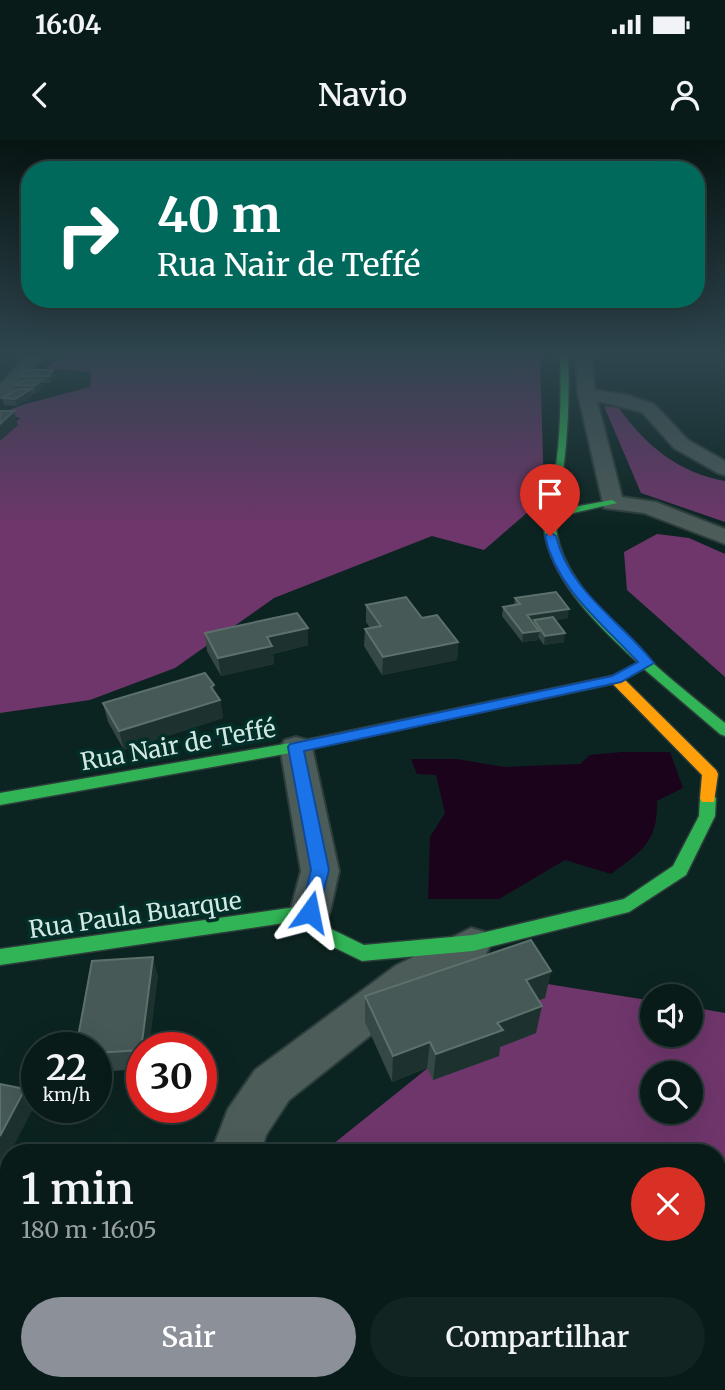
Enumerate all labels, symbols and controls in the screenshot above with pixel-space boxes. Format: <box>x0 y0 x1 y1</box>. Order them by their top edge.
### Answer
text: 16:04 <box>35 8 101 41</box>
text: Navio <box>318 75 407 115</box>
icon: back <box>21 76 59 114</box>
icon: person <box>666 76 704 114</box>
text: 40 m <box>157 184 281 245</box>
icon: right <box>42 189 133 280</box>
text: Rua Nair de Teffé <box>157 245 420 285</box>
pin <box>520 464 580 536</box>
icon: arrive <box>531 475 569 513</box>
street label: Rua Nair de Teffé <box>78 713 278 777</box>
position arrow <box>273 875 347 949</box>
street label: Rua Paula Buarque <box>27 885 243 945</box>
map controls <box>640 984 703 1124</box>
button: sound <box>640 984 703 1047</box>
speed limit sign: 30 <box>126 1032 217 1123</box>
text: 22 <box>46 1046 87 1090</box>
button: search <box>640 1061 703 1124</box>
text: km/h <box>43 1083 90 1106</box>
text: 1 min <box>21 1163 134 1215</box>
button: close <box>631 1167 705 1241</box>
text: 180 m · 16:05 <box>21 1215 157 1244</box>
button: Sair <box>21 1297 356 1377</box>
button: Compartilhar <box>370 1297 705 1377</box>

